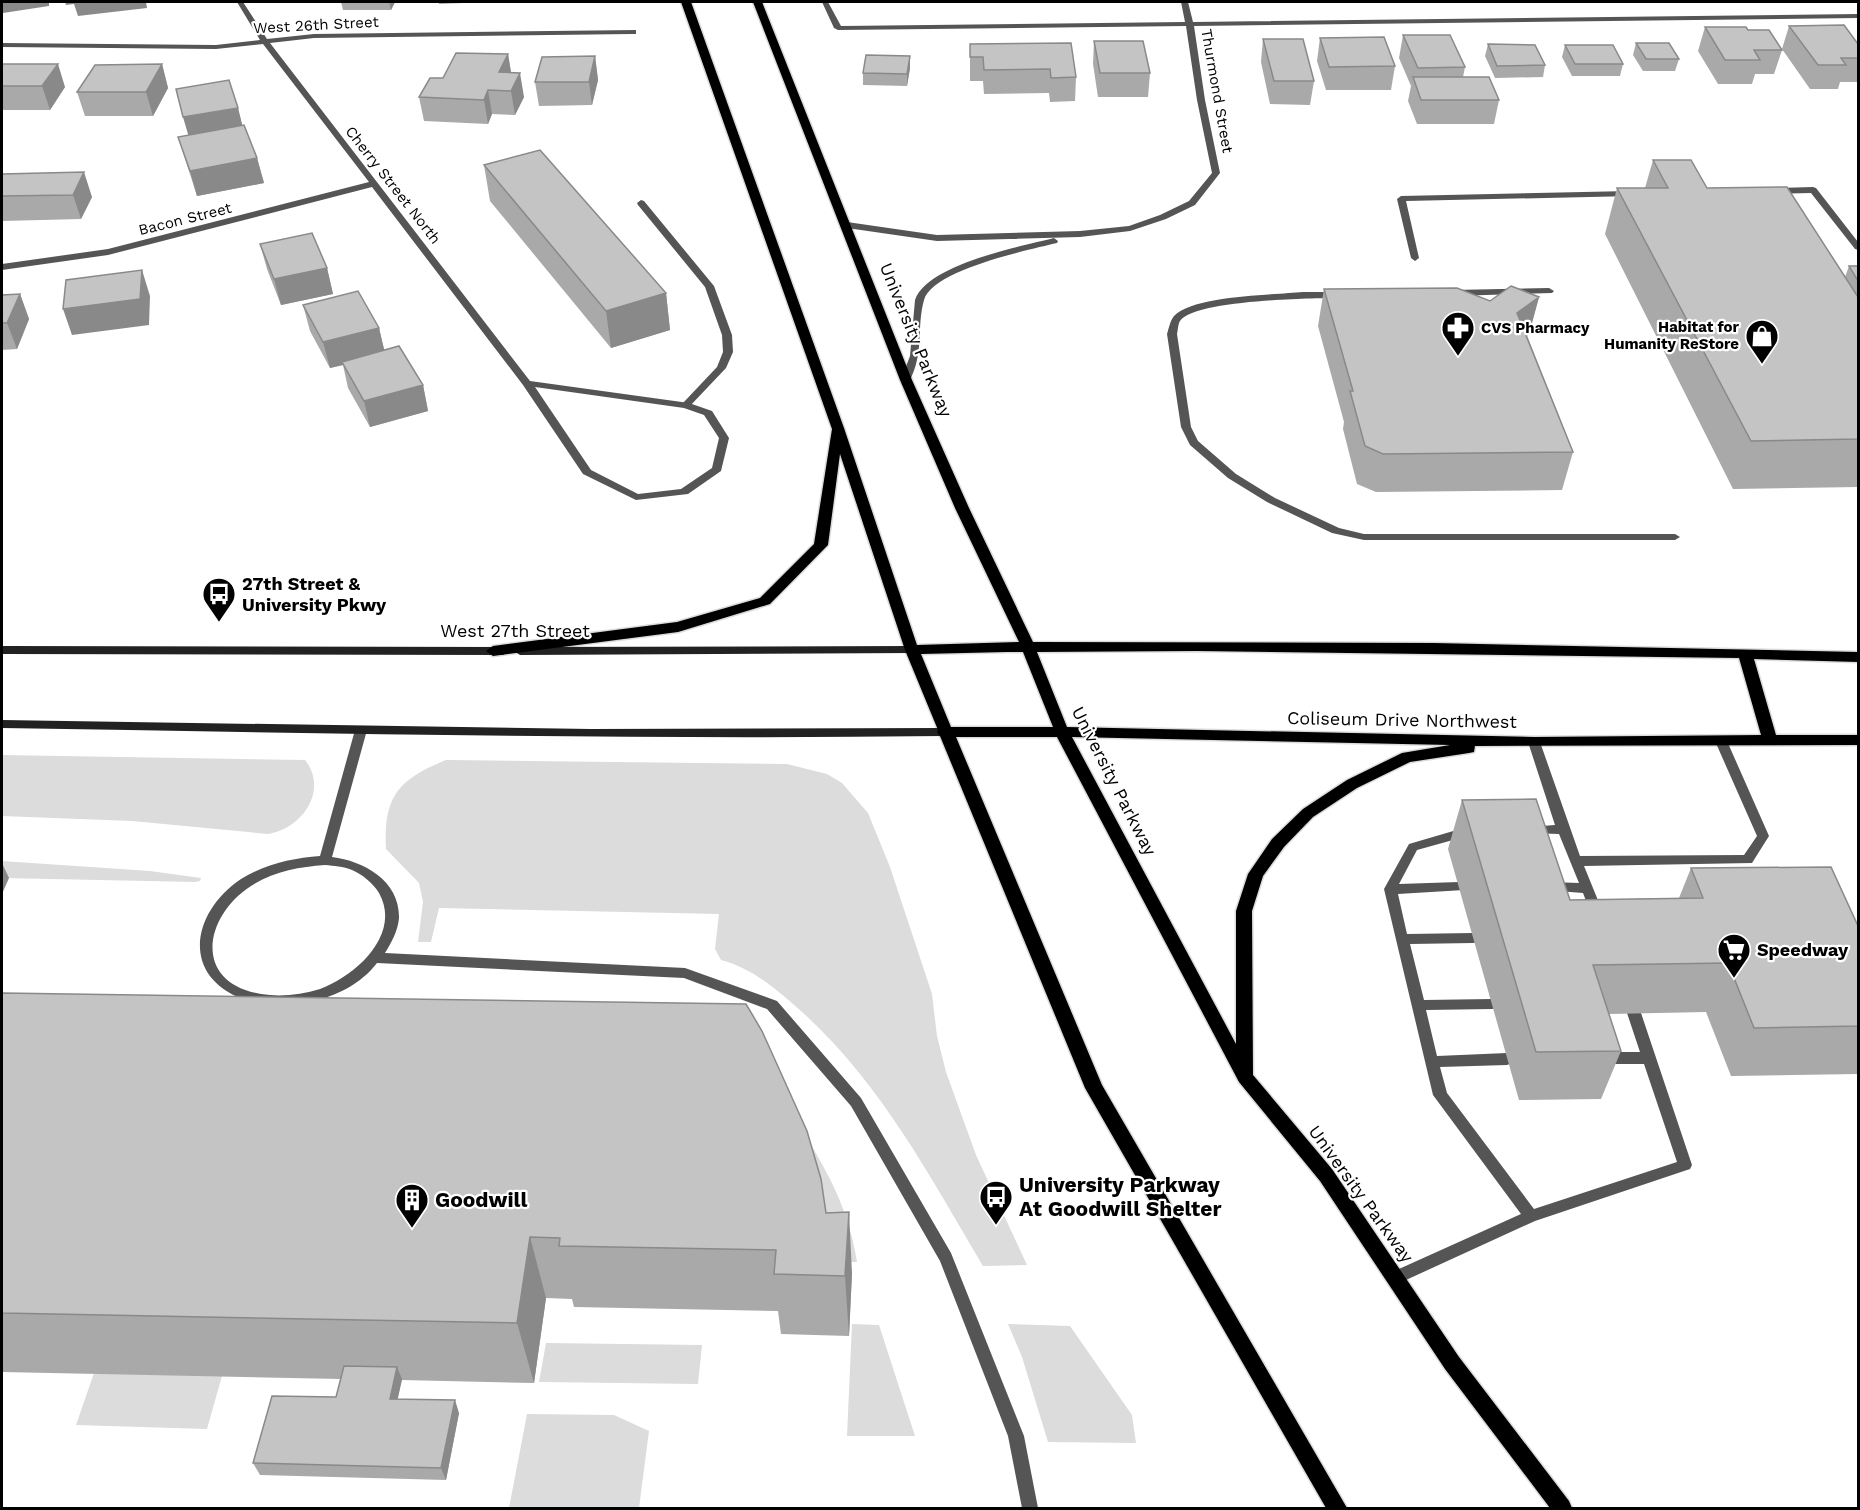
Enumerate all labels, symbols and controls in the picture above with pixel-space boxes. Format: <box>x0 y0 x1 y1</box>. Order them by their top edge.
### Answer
street label: West 26th Street <box>253 13 380 37</box>
street label: Thurmond Street <box>1197 28 1237 155</box>
street label: Cherry Street North <box>341 123 445 247</box>
street label: Bacon Street <box>137 199 234 239</box>
street label: University Parkway <box>876 260 957 421</box>
pharmacy icon: CVS Pharmacy <box>1440 310 1476 357</box>
place label: Habitat for Humanity ReStore <box>1604 318 1740 353</box>
shop icon: Habitat for Humanity ReStore <box>1744 318 1780 365</box>
place label: CVS Pharmacy <box>1481 319 1590 337</box>
place label: 27th Street & University Pkwy <box>242 573 387 615</box>
bus stop icon: 27th Street & University Pkwy <box>201 576 237 623</box>
street label: West 27th Street <box>440 620 590 641</box>
street label: University Parkway <box>1068 703 1161 860</box>
street label: Coliseum Drive Northwest <box>1287 707 1518 732</box>
supermarket icon: Speedway <box>1716 932 1752 979</box>
place label: Speedway <box>1757 939 1849 960</box>
street label: University Parkway <box>1305 1121 1419 1267</box>
place label: University Parkway At Goodwill Shelter <box>1019 1172 1221 1221</box>
bus stop icon: University Parkway At Goodwill Shelter <box>978 1179 1014 1226</box>
building icon: Goodwill <box>394 1182 430 1229</box>
place label: Goodwill <box>435 1187 527 1212</box>

